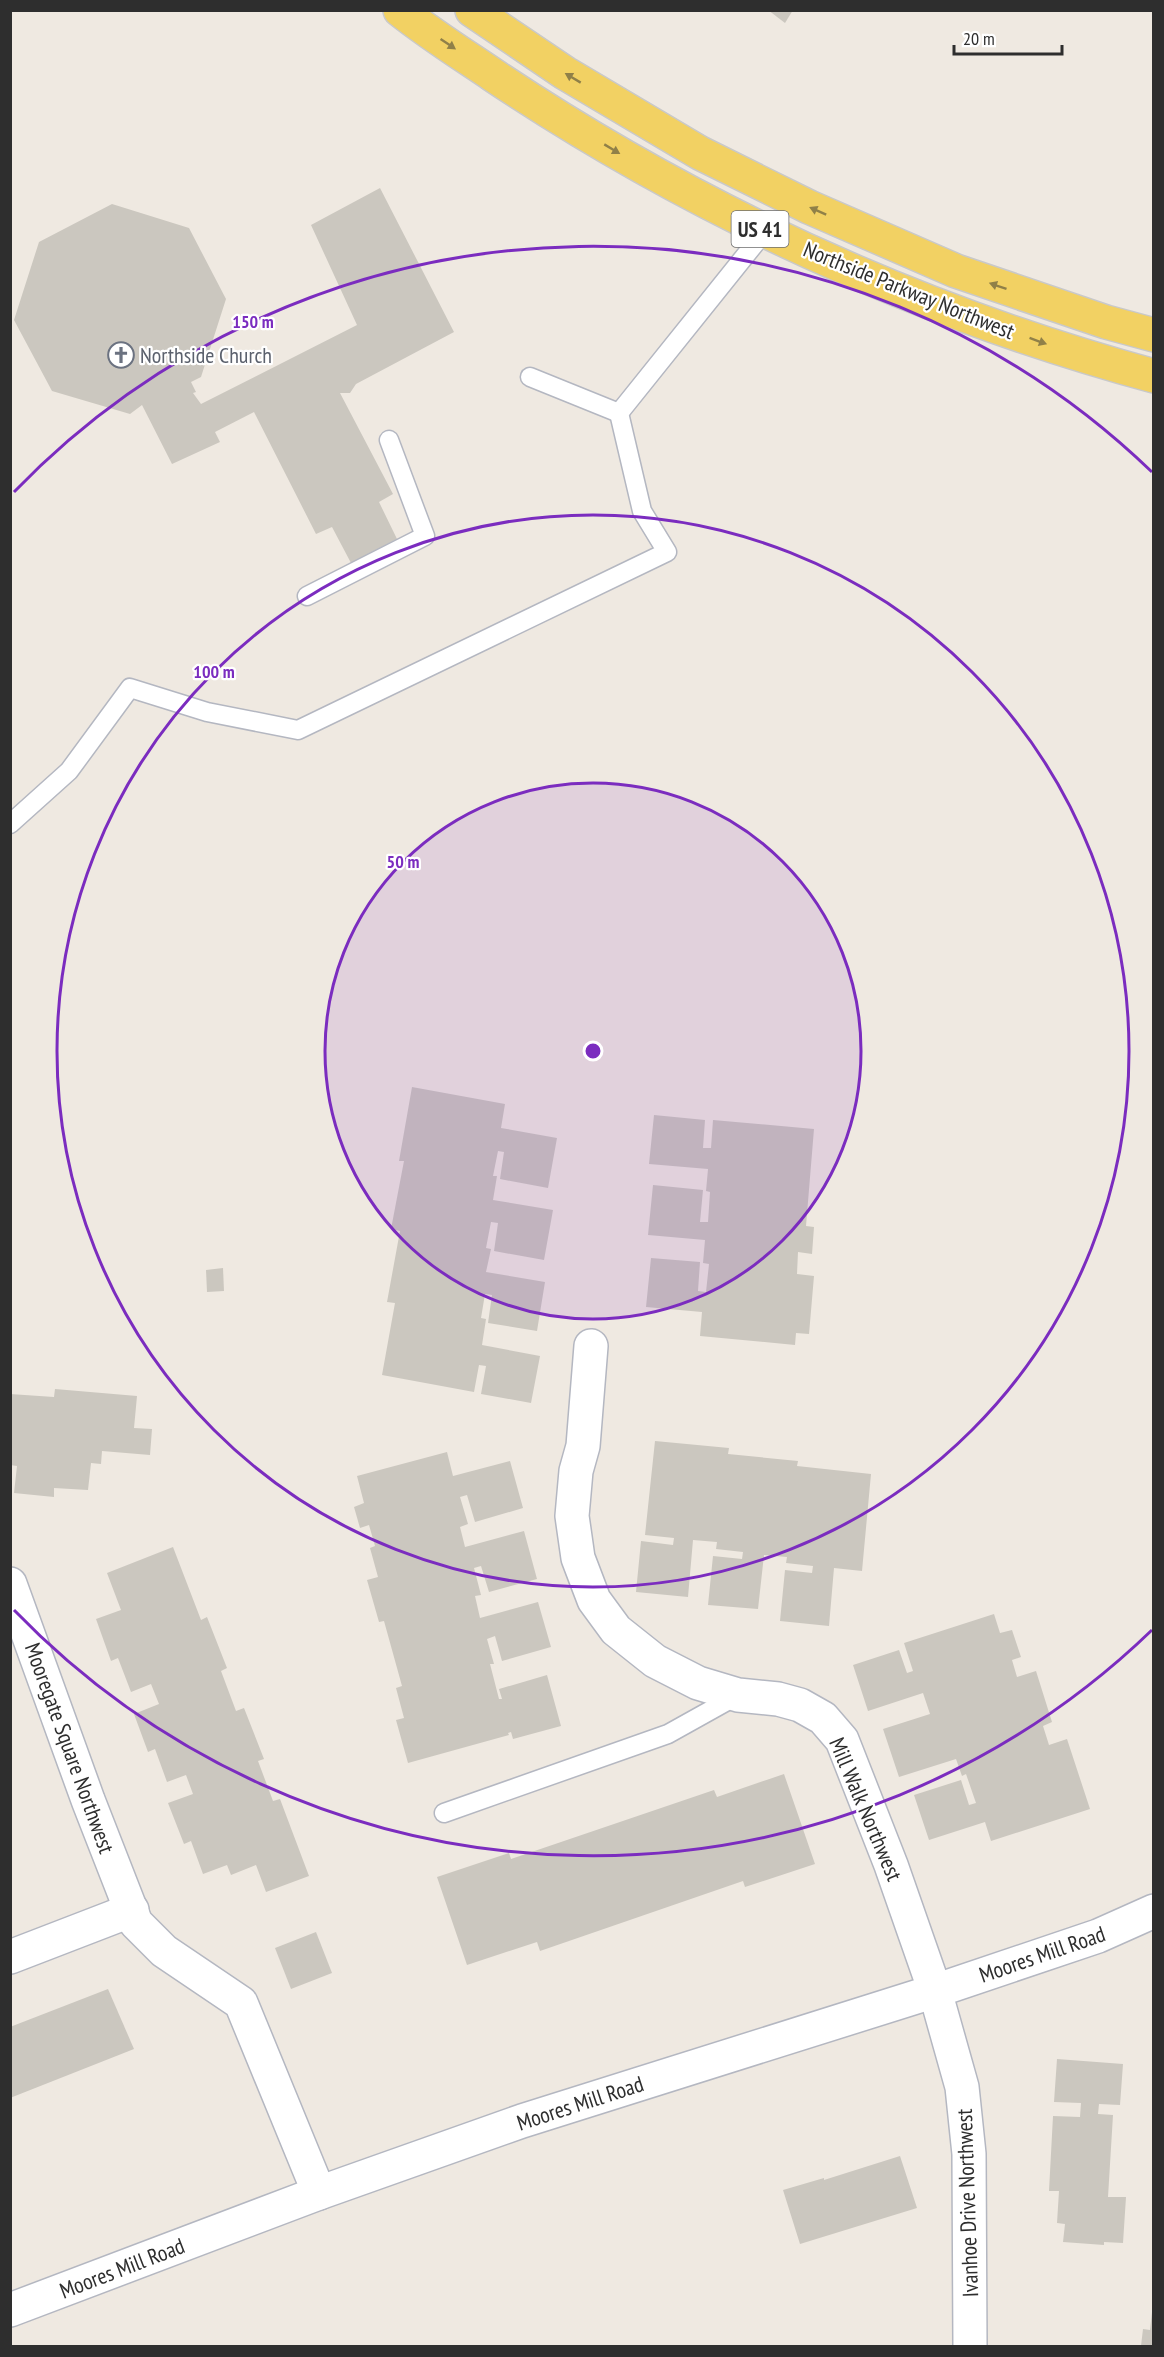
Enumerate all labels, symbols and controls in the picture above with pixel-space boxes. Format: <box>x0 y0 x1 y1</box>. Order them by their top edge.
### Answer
scale bar <box>954 18 1062 56</box>
text: 20 m <box>963 27 995 50</box>
one-way arrow <box>439 38 455 50</box>
one-way arrow <box>565 72 581 83</box>
one-way arrow <box>604 144 621 154</box>
one-way arrow <box>809 205 827 215</box>
road number: US 41 <box>732 211 789 247</box>
street label: Northside Parkway Northwest <box>800 235 1018 345</box>
one-way arrow <box>989 280 1007 290</box>
text: 150 m <box>232 310 274 333</box>
one-way arrow <box>1029 336 1047 346</box>
church icon: Northside Church <box>106 340 136 370</box>
place label: Northside Church <box>140 341 272 369</box>
text: 100 m <box>193 660 235 683</box>
text: 50 m <box>387 850 419 873</box>
centre of rings <box>583 1041 603 1061</box>
street label: Mooregate Square Northwest <box>19 1639 121 1857</box>
street label: Mill Walk Northwest <box>823 1733 909 1885</box>
street label: Moores Mill Road <box>975 1919 1109 1989</box>
street label: Moores Mill Road <box>513 2069 647 2137</box>
street label: Ivanhoe Drive Northwest <box>950 2108 984 2298</box>
street label: Moores Mill Road <box>56 2231 188 2305</box>

